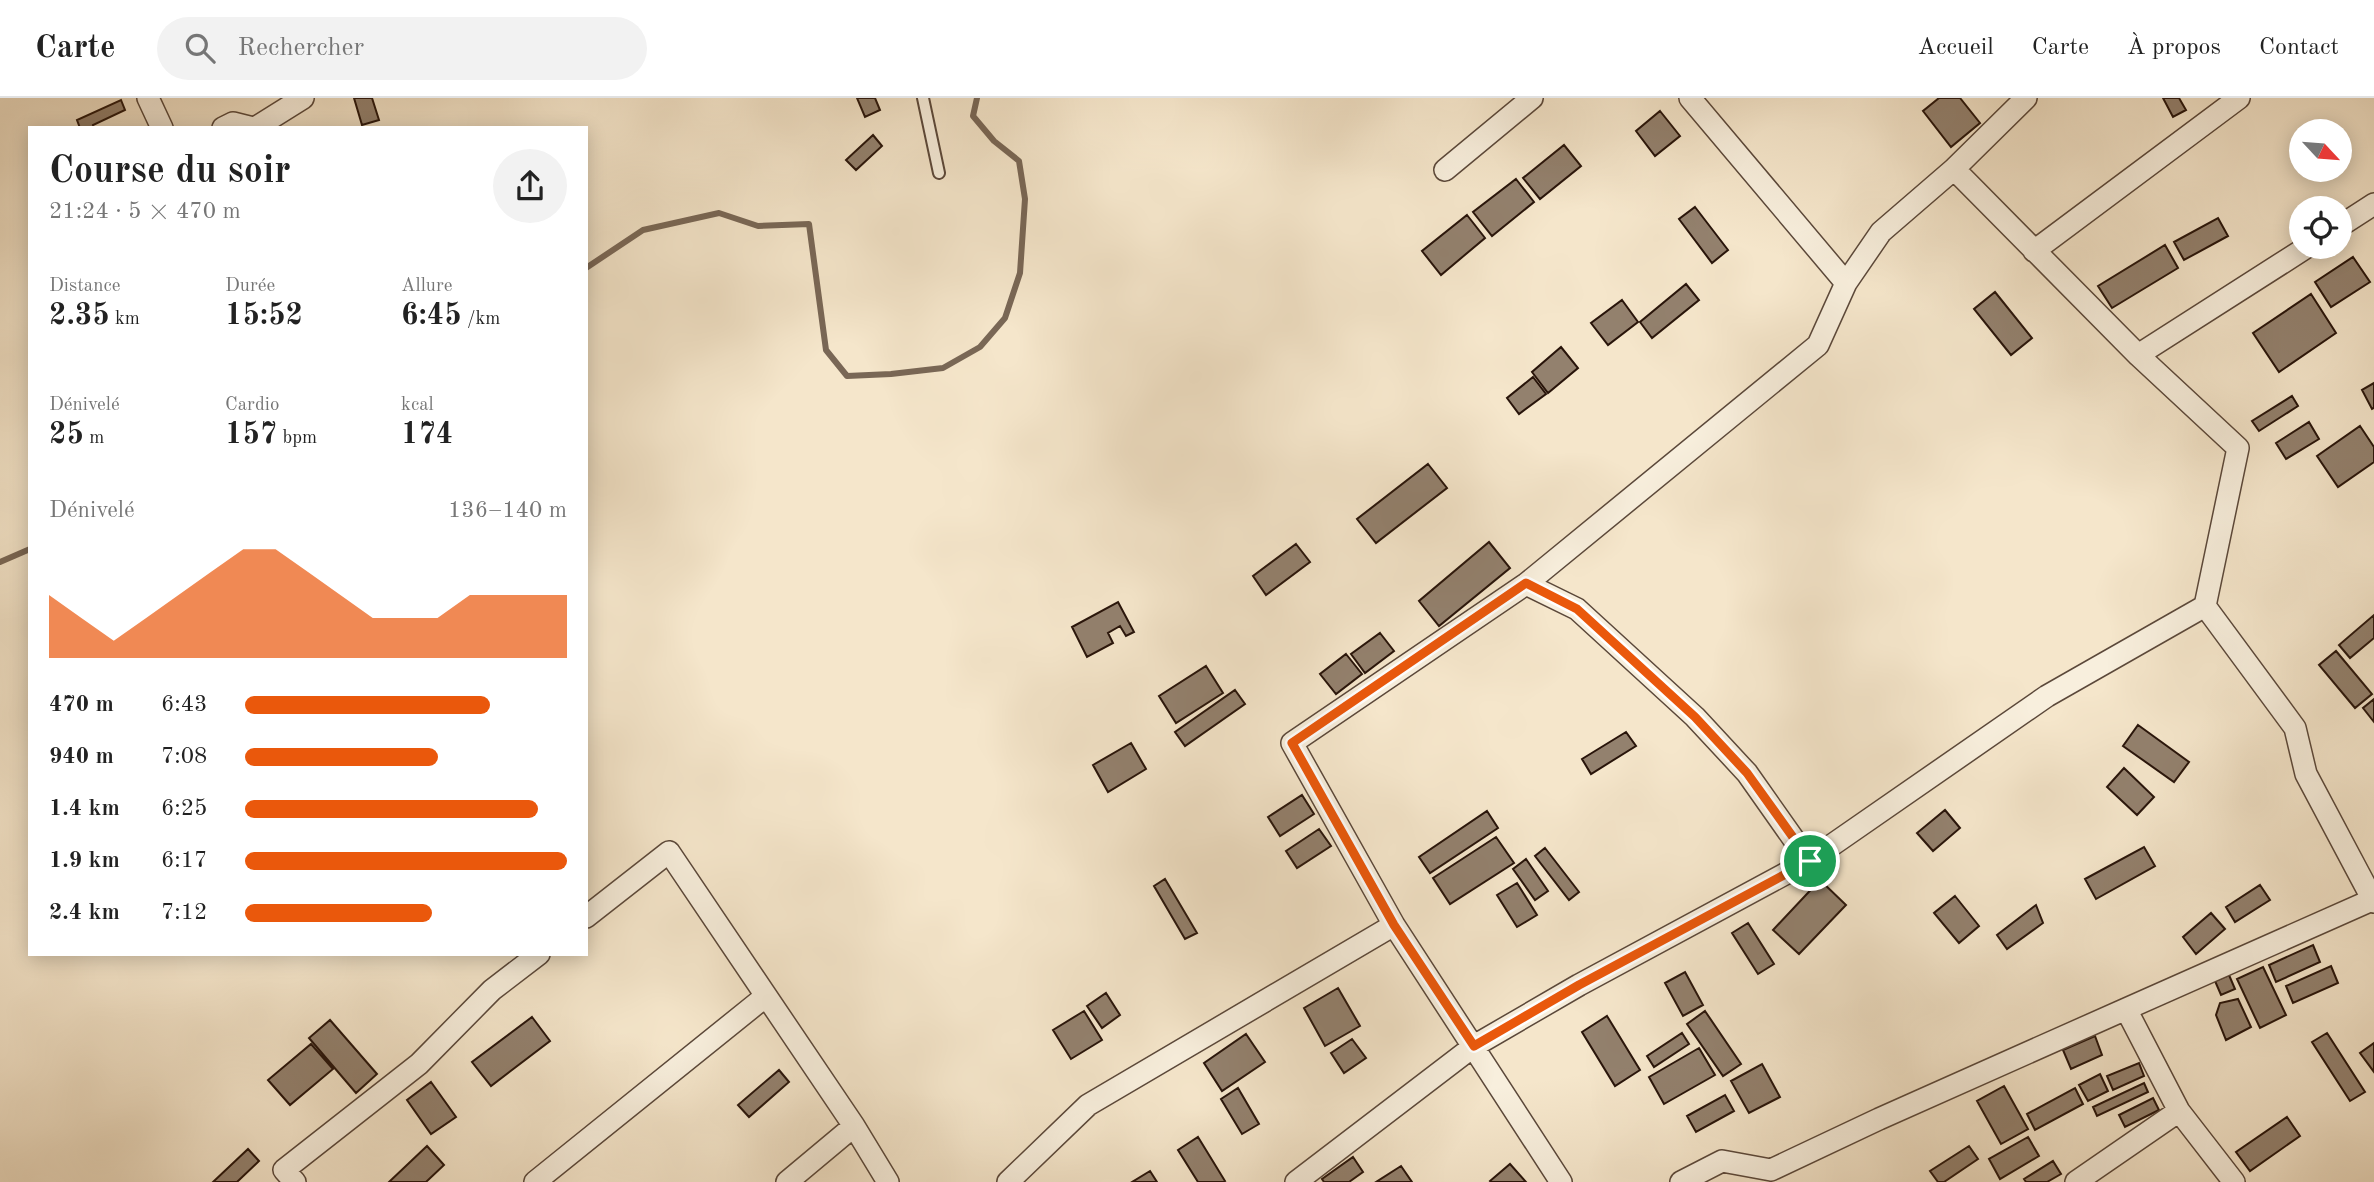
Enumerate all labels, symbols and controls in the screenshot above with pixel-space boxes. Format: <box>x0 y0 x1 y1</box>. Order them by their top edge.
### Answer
search box <box>157 17 647 80</box>
icon: search <box>181 29 219 67</box>
text: Carte <box>35 32 115 65</box>
text: Rechercher <box>237 35 364 61</box>
text: Accueil <box>1918 36 1994 60</box>
text: Carte <box>2032 36 2089 60</box>
text: À propos <box>2127 36 2221 60</box>
text: Contact <box>2259 36 2339 60</box>
north arrow <box>2289 119 2352 182</box>
map controls <box>2289 119 2352 259</box>
button: share <box>493 149 567 223</box>
text: Course du soir <box>49 153 291 191</box>
button: locate <box>2289 196 2352 259</box>
text: 21:24 · 5 × 470 m <box>49 200 241 223</box>
text: Distance <box>49 277 121 296</box>
text: Durée <box>225 277 275 296</box>
text: Allure <box>401 277 452 296</box>
text: 2.35 <box>49 301 110 331</box>
text: 15:52 <box>225 301 303 331</box>
text: 6:45 <box>401 301 462 331</box>
text: km <box>110 310 140 329</box>
text: /km <box>462 310 500 329</box>
text: Dénivelé <box>49 396 120 415</box>
text: Cardio <box>225 396 279 415</box>
text: kcal <box>401 396 434 415</box>
text: 25 <box>49 420 84 450</box>
text: 157 <box>225 420 277 450</box>
text: 174 <box>401 420 453 450</box>
text: m <box>84 429 104 448</box>
text: bpm <box>277 429 317 448</box>
text: Dénivelé <box>49 499 135 522</box>
text: 136–140 m <box>448 499 567 522</box>
text: 470 m <box>49 693 114 716</box>
text: 6:43 <box>161 693 207 716</box>
text: 940 m <box>49 745 114 768</box>
text: 7:08 <box>161 745 207 768</box>
text: 1.4 km <box>49 797 120 820</box>
text: 6:25 <box>161 797 207 820</box>
pin <box>1780 831 1840 891</box>
icon: arrive <box>1791 842 1829 880</box>
text: 1.9 km <box>49 849 120 872</box>
text: 6:17 <box>161 849 207 872</box>
text: 2.4 km <box>49 901 120 924</box>
text: 7:12 <box>161 901 207 924</box>

